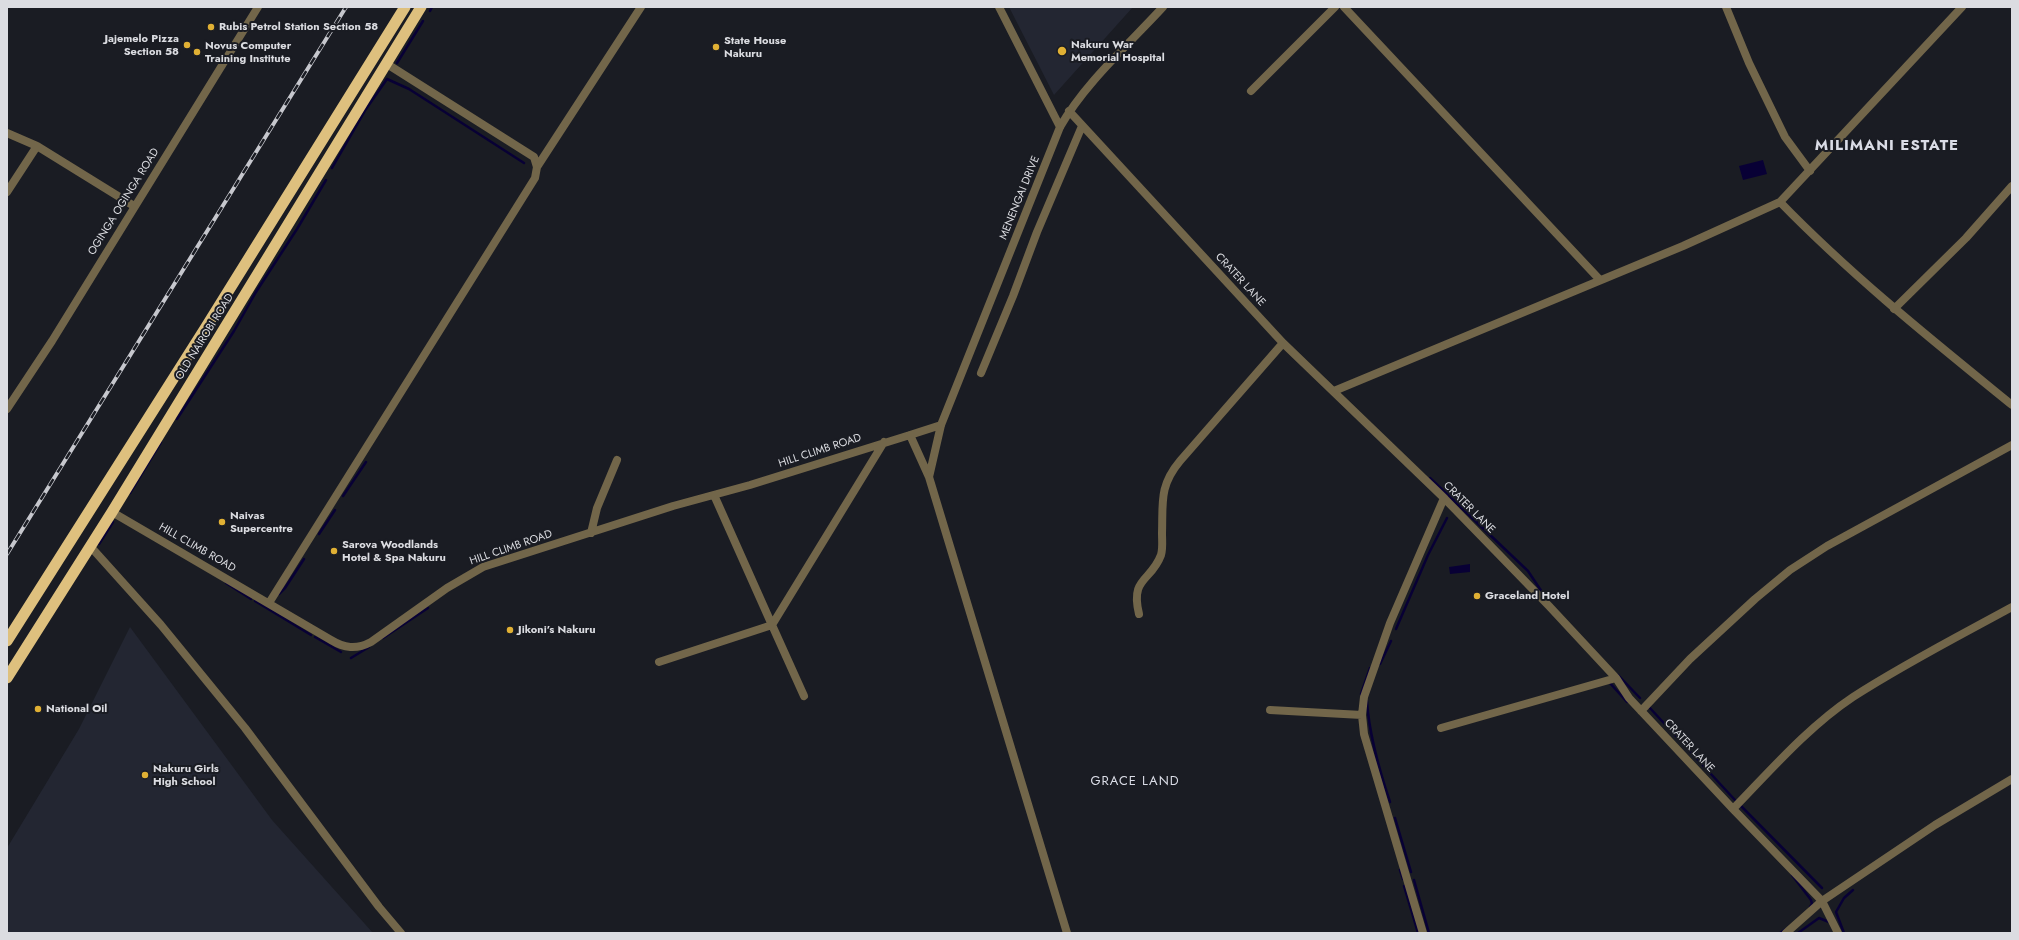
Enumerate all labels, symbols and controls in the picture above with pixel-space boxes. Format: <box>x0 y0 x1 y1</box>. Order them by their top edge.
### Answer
place label: Rubis Petrol Station Section 58 <box>219 20 378 34</box>
marker: Rubis Petrol Station Section 58 <box>206 22 216 32</box>
place label: Jajemelo Pizza Section 58 <box>104 32 179 58</box>
place label: State House Nakuru <box>724 34 786 60</box>
place label: Nakuru War Memorial Hospital <box>1071 38 1165 64</box>
place label: Novus Computer Training Institute <box>205 39 291 65</box>
marker: Jajemelo Pizza Section 58 <box>182 40 192 50</box>
marker: State House Nakuru <box>711 42 721 52</box>
marker: Nakuru War Memorial Hospital <box>1056 45 1068 57</box>
marker: Novus Computer Training Institute <box>192 47 202 57</box>
district label: MILIMANI ESTATE <box>1815 137 1959 155</box>
street label: OGINGA OGINGA ROAD <box>86 146 162 258</box>
street label: MENENGAI DRIVE <box>997 154 1043 242</box>
street label: CRATER LANE <box>1212 251 1268 309</box>
street label: OLD NAIROBI ROAD <box>173 291 237 383</box>
street label: HILL CLIMB ROAD <box>777 431 863 471</box>
street label: CRATER LANE <box>1440 479 1498 537</box>
place label: Naivas Supercentre <box>230 509 293 535</box>
marker: Naivas Supercentre <box>217 517 227 527</box>
street label: HILL CLIMB ROAD <box>156 521 238 575</box>
street label: HILL CLIMB ROAD <box>468 528 554 568</box>
place label: Sarova Woodlands Hotel & Spa Nakuru <box>342 538 446 564</box>
marker: Sarova Woodlands Hotel & Spa Nakuru <box>329 546 339 556</box>
place label: Graceland Hotel <box>1485 589 1569 603</box>
marker: Graceland Hotel <box>1472 591 1482 601</box>
place label: Jikoni’s Nakuru <box>518 623 596 637</box>
marker: Jikoni’s Nakuru <box>505 625 515 635</box>
place label: National Oil <box>46 702 107 716</box>
marker: National Oil <box>33 704 43 714</box>
street label: CRATER LANE <box>1661 717 1717 775</box>
place label: Nakuru Girls High School <box>153 762 219 788</box>
marker: Nakuru Girls High School <box>140 770 150 780</box>
district label: GRACE LAND <box>1090 774 1180 790</box>

